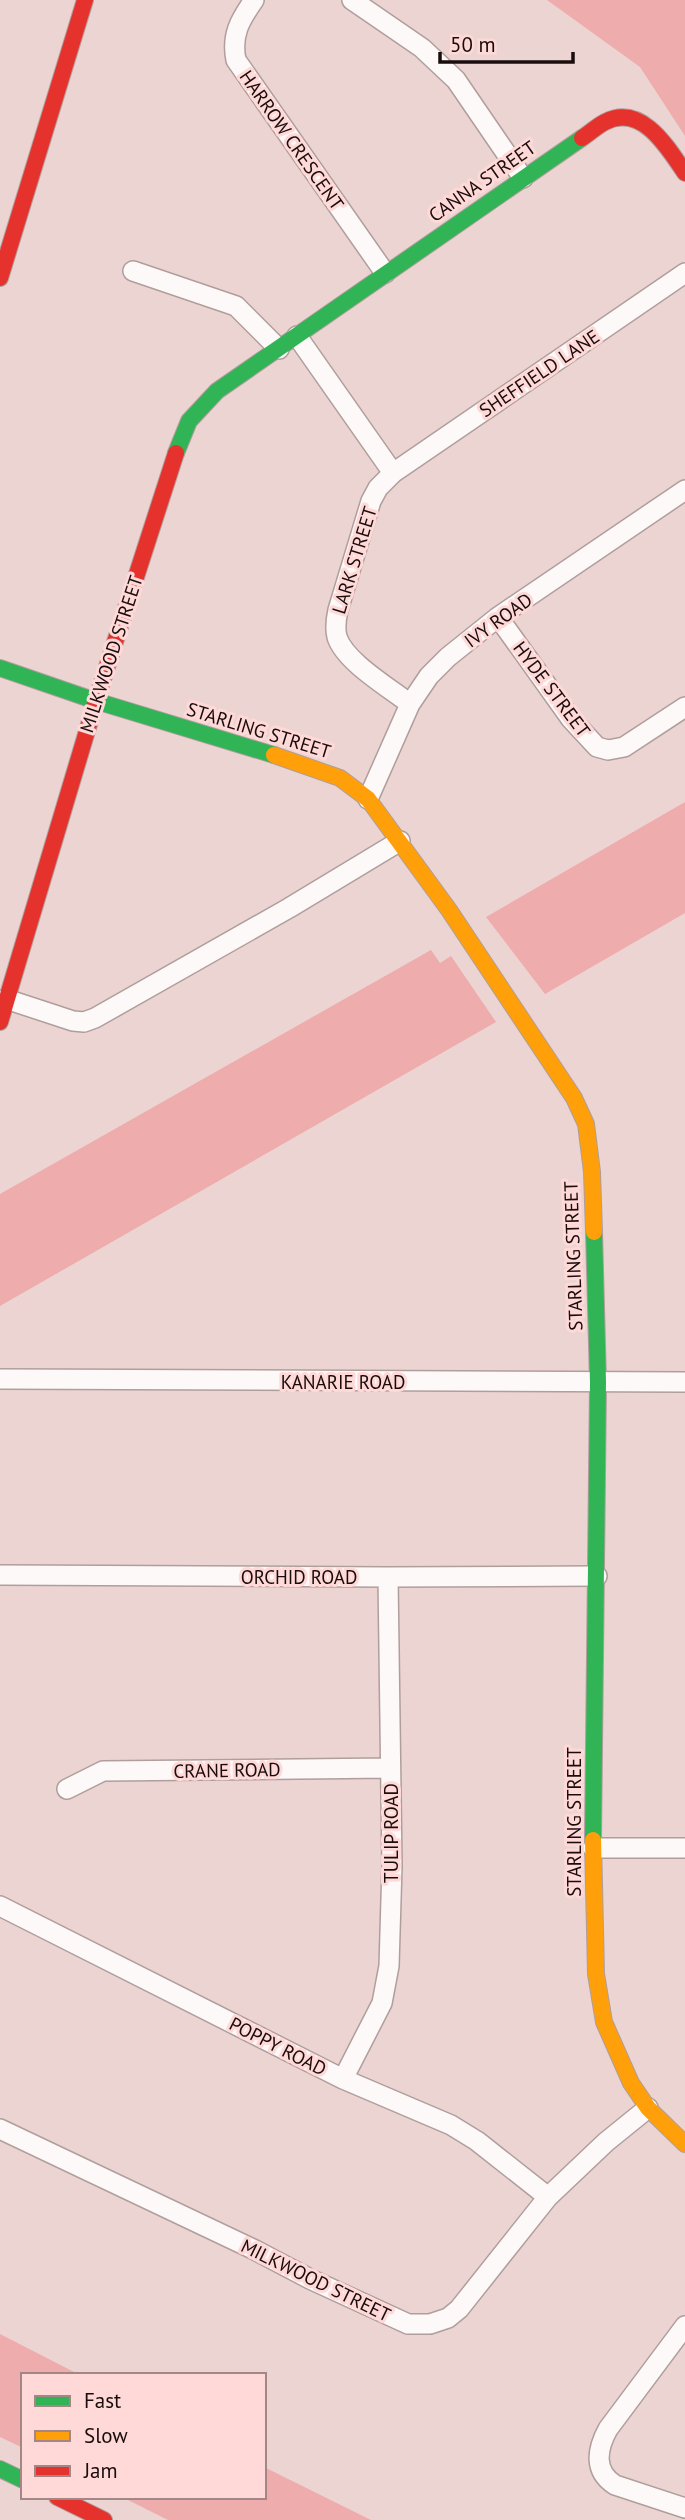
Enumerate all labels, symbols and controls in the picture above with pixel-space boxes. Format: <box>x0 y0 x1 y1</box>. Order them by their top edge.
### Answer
scale bar <box>440 21 573 65</box>
text: 50 m <box>450 31 496 58</box>
street label: HARROW CRESCENT <box>235 65 350 215</box>
street label: CANNA STREET <box>424 135 541 227</box>
street label: SHEFFIELD LANE <box>474 324 604 422</box>
street label: LARK STREET <box>326 503 382 617</box>
street label: MILKWOOD STREET <box>74 572 148 736</box>
street label: IVY ROAD <box>459 587 537 653</box>
street label: HYDE STREET <box>508 636 596 742</box>
street label: STARLING STREET <box>184 697 334 763</box>
street label: STARLING STREET <box>558 1180 588 1331</box>
street label: KANARIE ROAD <box>281 1370 405 1394</box>
street label: ORCHID ROAD <box>241 1565 357 1589</box>
street label: STARLING STREET <box>562 1747 586 1897</box>
street label: CRANE ROAD <box>173 1757 281 1783</box>
street label: TULIP ROAD <box>379 1783 403 1883</box>
street label: POPPY ROAD <box>225 2011 331 2081</box>
street label: MILKWOOD STREET <box>237 2233 395 2327</box>
legend <box>21 2373 266 2499</box>
text: Fast <box>84 2387 121 2414</box>
text: Slow <box>84 2422 128 2449</box>
text: Jam <box>83 2457 118 2484</box>

